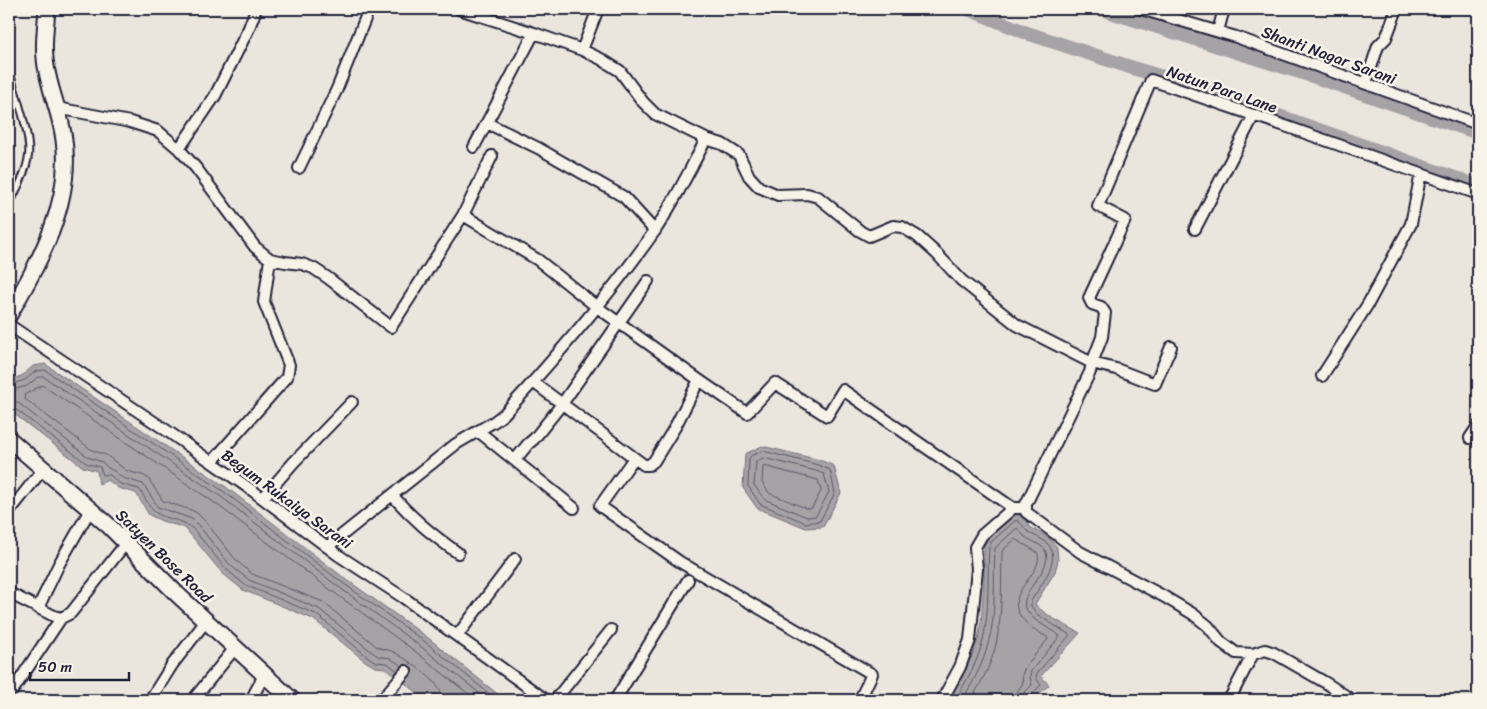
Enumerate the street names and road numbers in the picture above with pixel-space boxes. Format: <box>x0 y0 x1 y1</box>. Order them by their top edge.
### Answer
street label: Shanti Nagar Sarani <box>1257 17 1401 93</box>
street label: Natun Para Lane <box>1163 57 1282 122</box>
street label: Begum Rukaiya Sarani <box>215 441 359 557</box>
street label: Satyen Bose Road <box>108 502 221 611</box>

